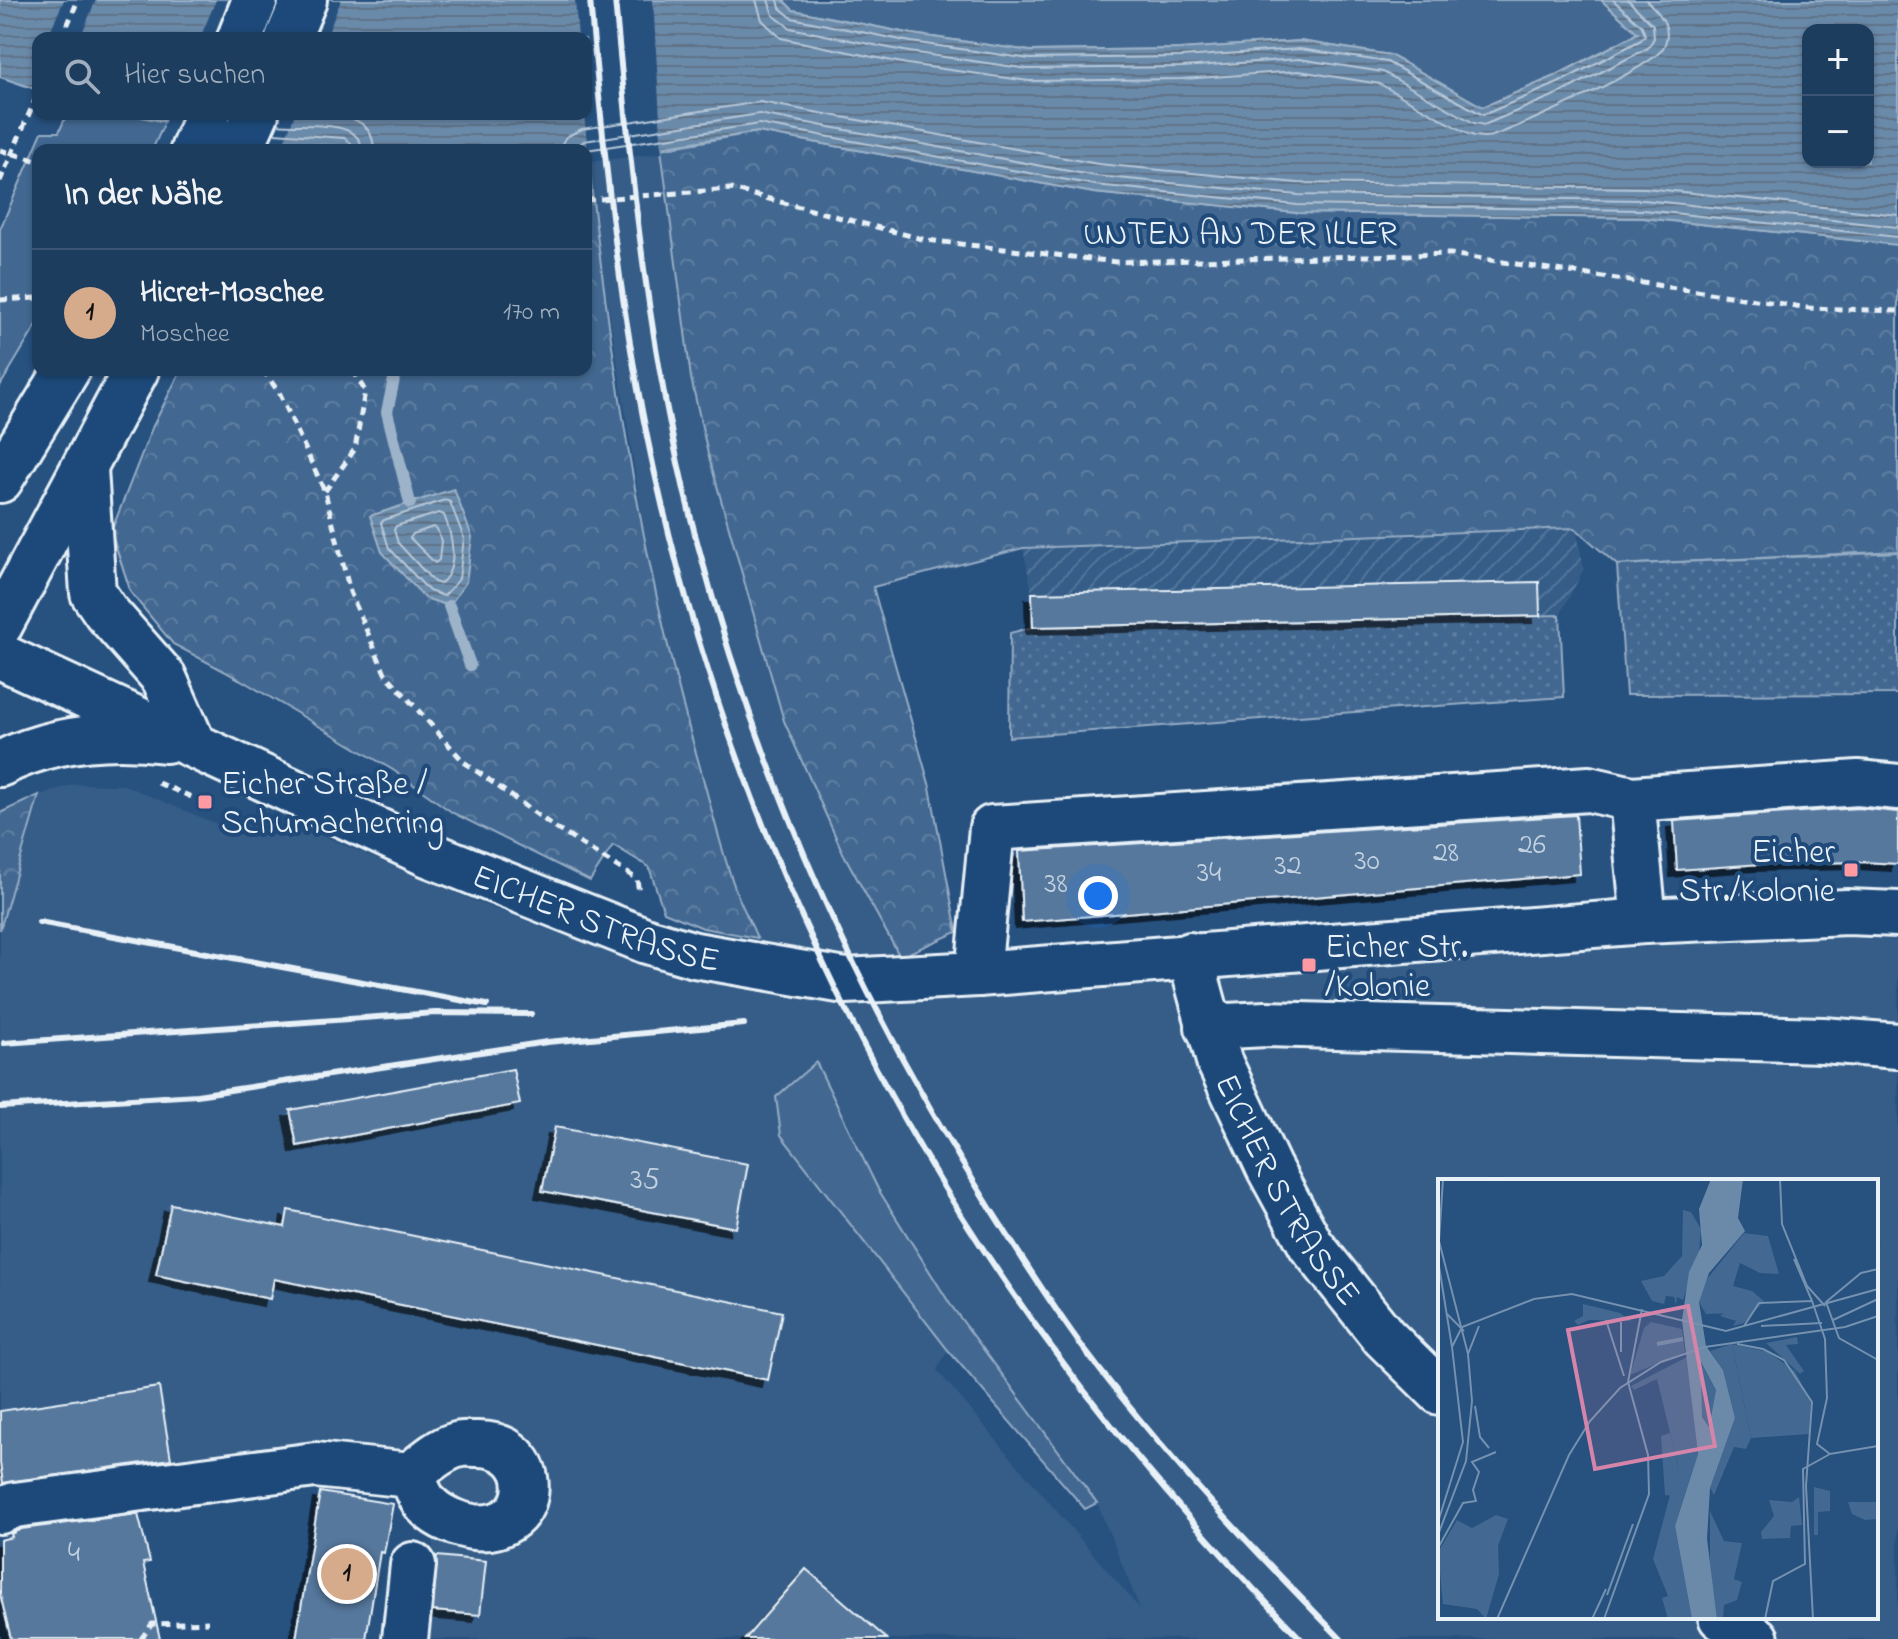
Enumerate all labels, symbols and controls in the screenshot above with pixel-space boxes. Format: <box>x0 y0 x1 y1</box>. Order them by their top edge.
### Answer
map controls <box>1802 24 1874 168</box>
button: + <box>1802 24 1874 96</box>
search box <box>32 32 592 120</box>
icon: search <box>60 54 104 98</box>
text: Hier suchen <box>124 54 265 98</box>
button: − <box>1802 96 1874 168</box>
text: In der Nähe <box>64 171 222 221</box>
street label: UNTEN AN DER ILLER <box>1083 211 1397 261</box>
text: Hicret-Moschee <box>140 272 324 316</box>
text: 1 <box>86 294 94 332</box>
text: 170 m <box>503 294 560 332</box>
text: Moschee <box>140 316 230 354</box>
place label: Eicher Straße / Schumacherring <box>221 761 444 850</box>
marker: Eicher Straße / Schumacherring <box>196 793 214 811</box>
house number: 26 <box>1518 824 1546 868</box>
place label: Eicher Str./Kolonie <box>1679 829 1836 918</box>
house number: 28 <box>1433 832 1459 876</box>
house number: 30 <box>1354 840 1380 884</box>
house number: 32 <box>1274 845 1302 889</box>
house number: 34 <box>1197 852 1221 896</box>
street label: EICHER STRASSE <box>464 853 723 988</box>
marker: Eicher Str./Kolonie <box>1842 861 1860 879</box>
house number: 38 <box>1044 863 1068 907</box>
your location <box>1078 876 1118 916</box>
place label: Eicher Str. /Kolonie <box>1325 924 1468 1013</box>
marker: Eicher Str. /Kolonie <box>1300 956 1318 974</box>
street label: EICHER STRASSE <box>1199 1067 1371 1318</box>
house number: 35 <box>630 1159 660 1203</box>
inset map <box>1438 1179 1878 1619</box>
house number: 4 <box>68 1532 80 1576</box>
pin: 1 <box>321 1544 373 1604</box>

